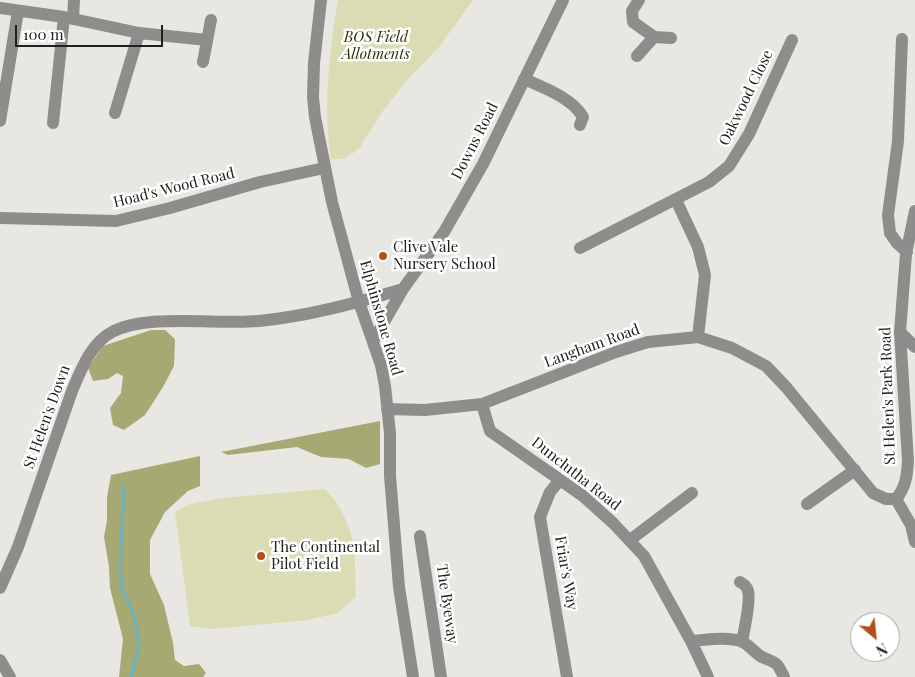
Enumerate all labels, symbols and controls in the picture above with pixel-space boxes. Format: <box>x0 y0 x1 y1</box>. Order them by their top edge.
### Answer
scale bar <box>18 15 165 47</box>
text: 100 m <box>23 24 64 44</box>
park label: BOS Field Allotments <box>342 28 410 63</box>
street label: Oakwood Close <box>715 47 777 149</box>
street label: Downs Road <box>448 99 502 183</box>
street label: Hoad's Wood Road <box>112 164 236 212</box>
place label: Clive Vale Nursery School <box>393 238 496 273</box>
marker: Clive Vale Nursery School <box>377 250 389 262</box>
street label: Elphinstone Road <box>356 258 406 378</box>
street label: Langham Road <box>542 320 642 372</box>
street label: St Helen's Park Road <box>877 327 899 465</box>
street label: St Helen's Down <box>20 363 74 471</box>
street label: Dunclutha Road <box>528 434 624 514</box>
street label: Friar's Way <box>551 535 581 611</box>
place label: The Continental Pilot Field <box>271 538 380 573</box>
marker: The Continental Pilot Field <box>255 550 267 562</box>
street label: The Byeway <box>433 563 461 645</box>
north arrow <box>850 612 900 662</box>
text: N <box>873 639 891 661</box>

